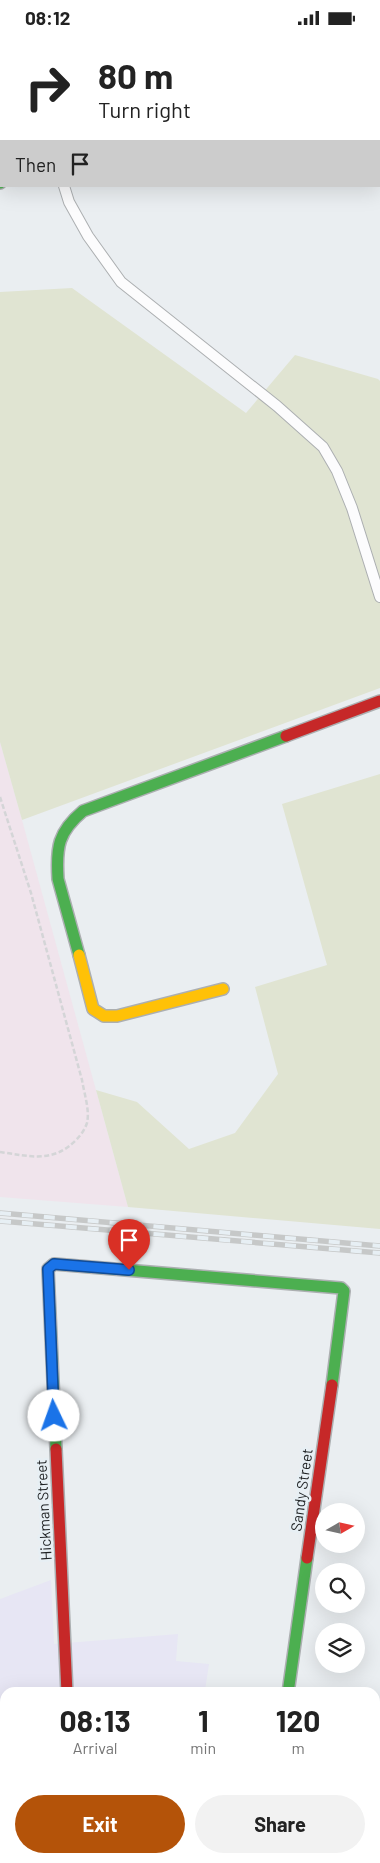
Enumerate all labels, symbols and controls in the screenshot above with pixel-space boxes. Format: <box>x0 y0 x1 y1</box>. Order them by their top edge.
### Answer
text: 08:12 <box>25 6 70 29</box>
text: 80 m <box>98 54 173 96</box>
icon: right <box>15 55 80 120</box>
text: Turn right <box>98 96 191 122</box>
icon: arrive <box>66 150 94 178</box>
text: Then <box>15 153 56 176</box>
pin <box>108 1219 150 1270</box>
icon: arrive <box>115 1226 143 1254</box>
position arrow <box>27 1389 79 1441</box>
street label: Sandy Street <box>286 1447 316 1532</box>
street label: Hickman Street <box>31 1459 55 1561</box>
north arrow <box>315 1503 365 1553</box>
map controls <box>315 1503 365 1673</box>
button: search <box>315 1563 365 1613</box>
button: layers <box>315 1623 365 1673</box>
text: 08:13 <box>60 1702 131 1738</box>
text: 1 <box>198 1702 209 1738</box>
text: 120 <box>276 1702 320 1738</box>
text: Arrival <box>73 1738 118 1757</box>
text: min <box>190 1738 216 1757</box>
text: m <box>291 1738 305 1757</box>
button: Exit <box>15 1795 185 1853</box>
button: Share <box>195 1795 365 1853</box>

